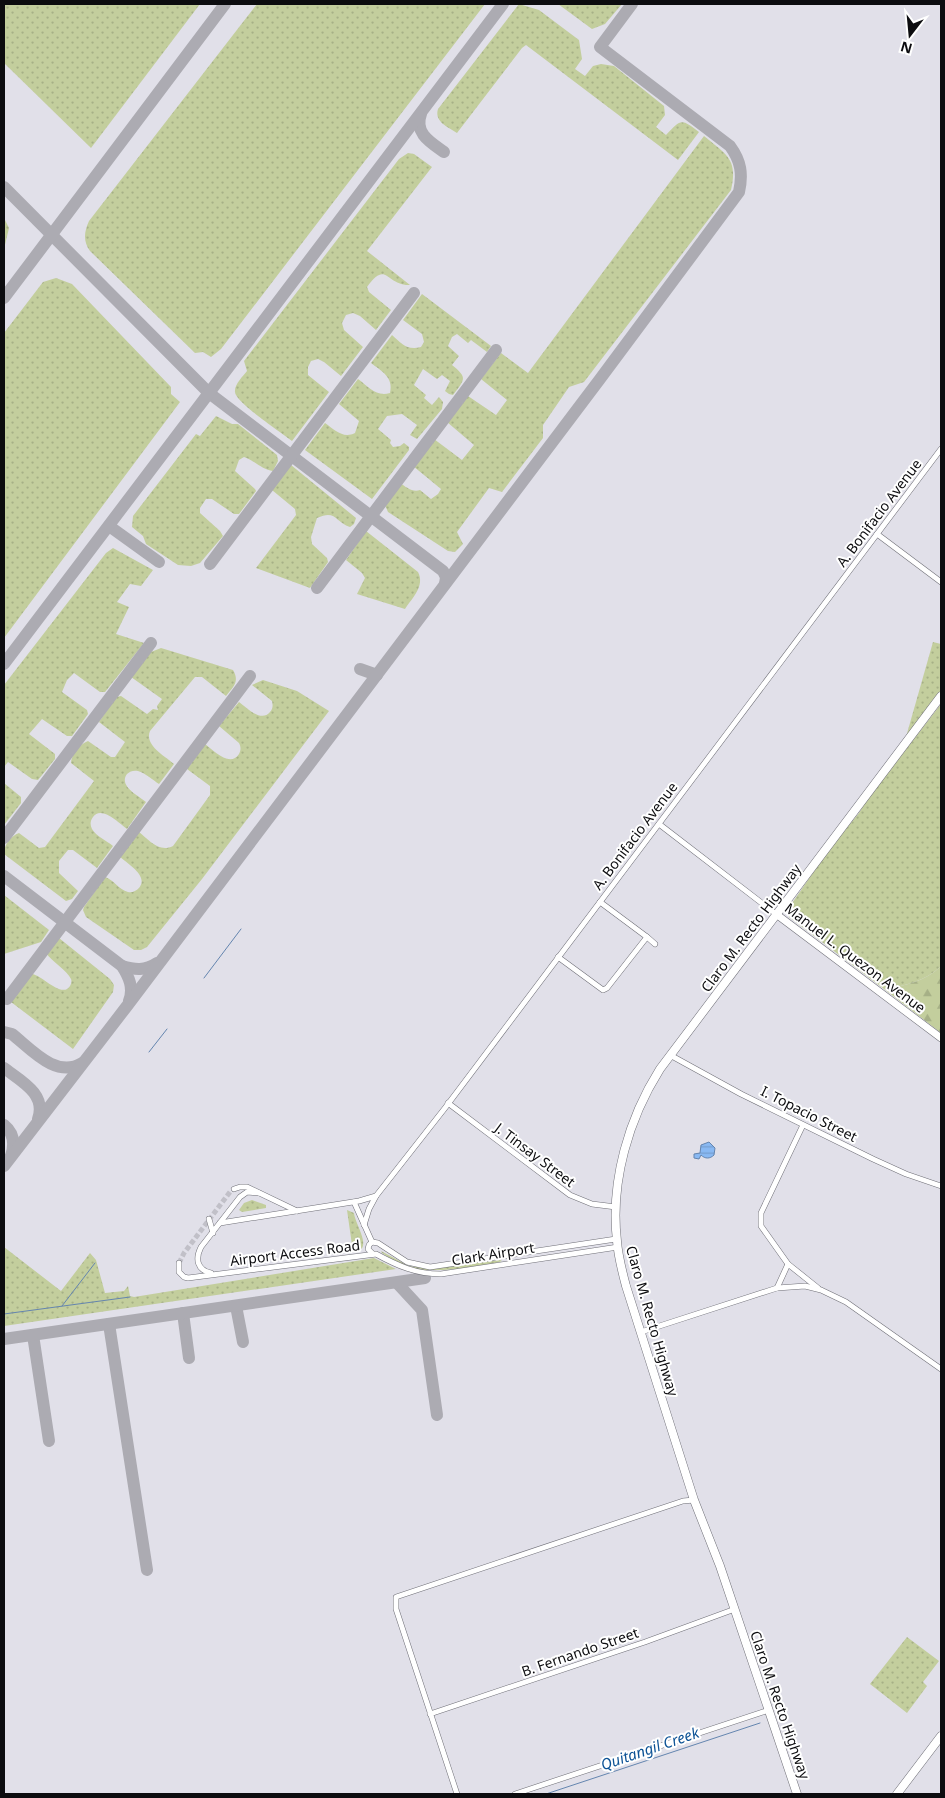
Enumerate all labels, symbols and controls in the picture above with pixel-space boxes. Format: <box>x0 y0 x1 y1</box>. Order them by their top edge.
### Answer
north arrow <box>885 10 935 60</box>
text: N <box>898 37 914 59</box>
street label: A. Bonifacio Avenue <box>832 455 925 571</box>
street label: A. Bonifacio Avenue <box>588 778 681 894</box>
street label: Claro M. Recto Highway <box>696 859 806 996</box>
street label: Manuel L. Quezon Avenue <box>781 898 930 1017</box>
street label: I. Topacio Street <box>758 1081 860 1146</box>
street label: J. Tinsay Street <box>490 1117 579 1191</box>
street label: Airport Access Road <box>229 1235 361 1270</box>
street label: Clark Airport <box>450 1238 536 1269</box>
street label: Claro M. Recto Highway <box>622 1243 683 1399</box>
street label: B. Fernando Street <box>519 1623 641 1680</box>
street label: Claro M. Recto Highway <box>746 1628 815 1782</box>
water label: Quitangil Creek <box>598 1722 702 1774</box>

